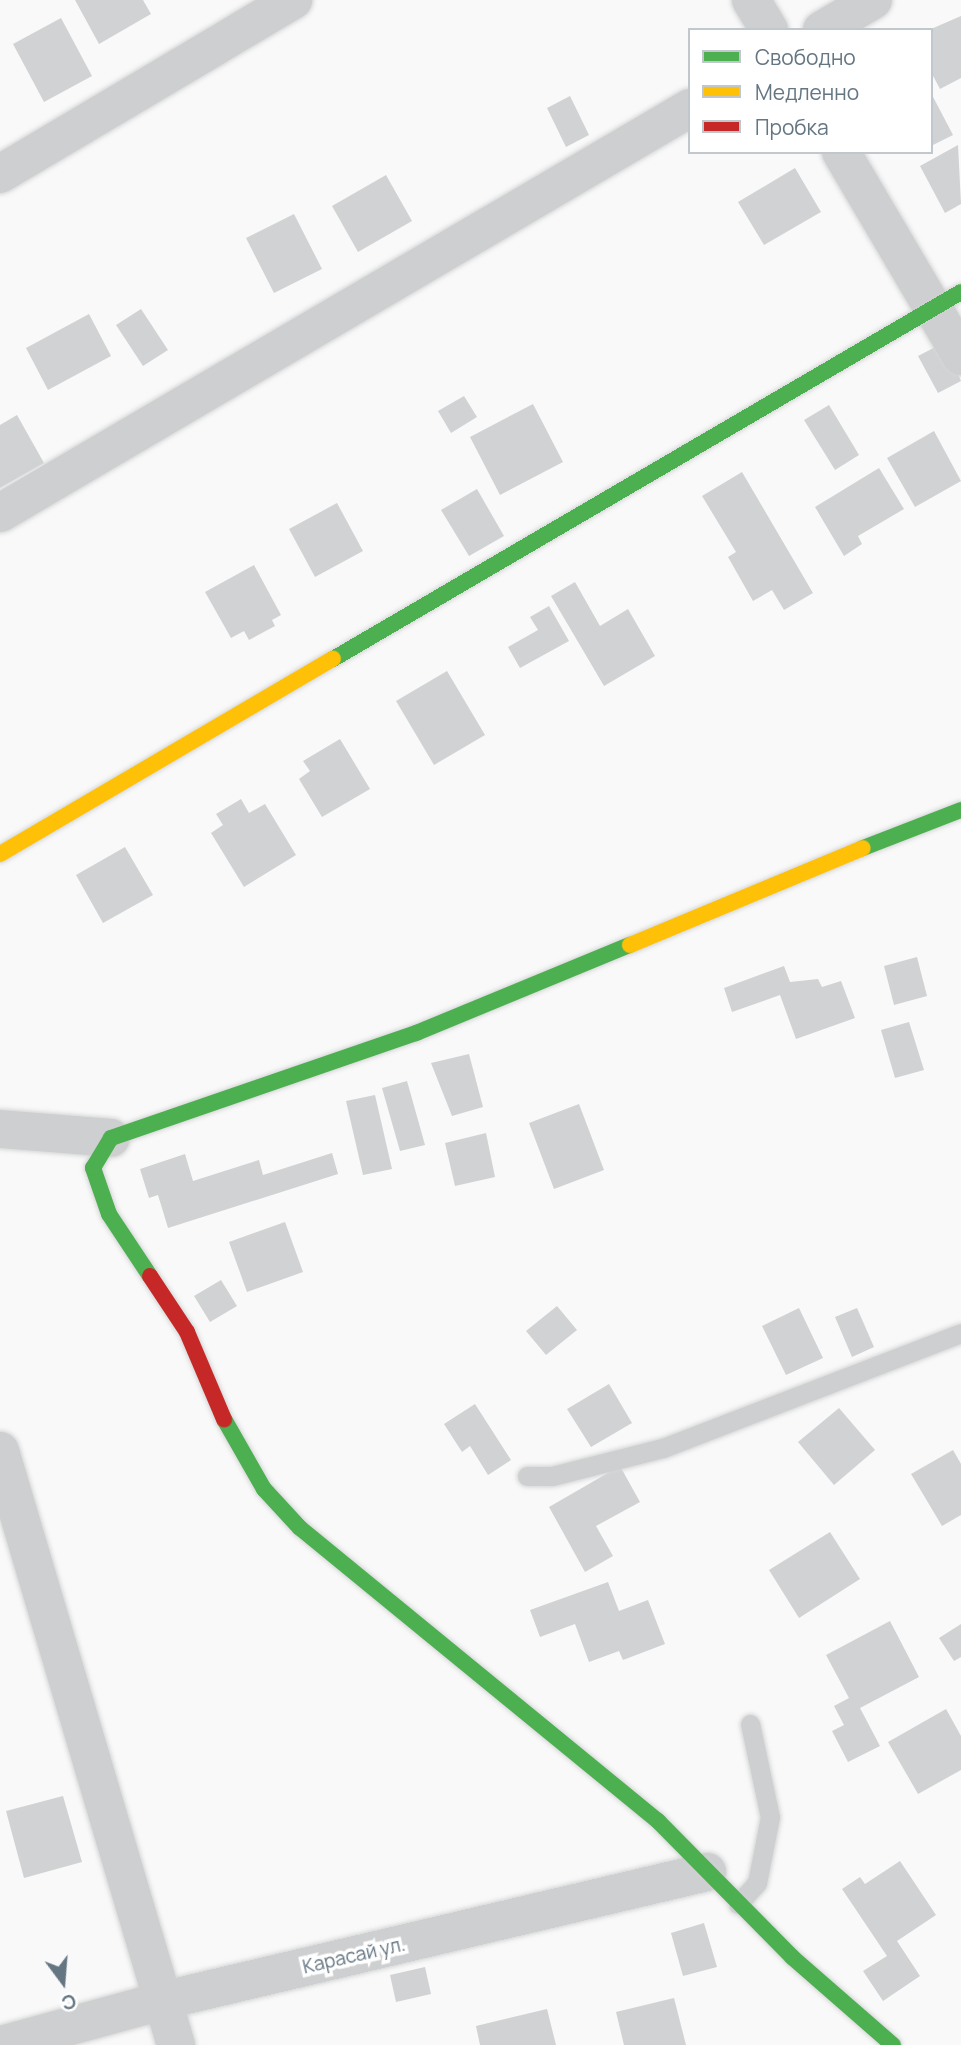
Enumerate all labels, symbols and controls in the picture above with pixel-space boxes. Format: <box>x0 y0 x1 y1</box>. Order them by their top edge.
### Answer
legend <box>688 28 933 154</box>
text: Свободно <box>755 43 856 71</box>
text: Медленно <box>755 78 859 106</box>
text: Пробка <box>755 113 829 141</box>
street label: Карасай ул. <box>300 1933 408 1979</box>
north arrow <box>28 1947 98 2017</box>
text: С <box>58 1988 79 2017</box>

